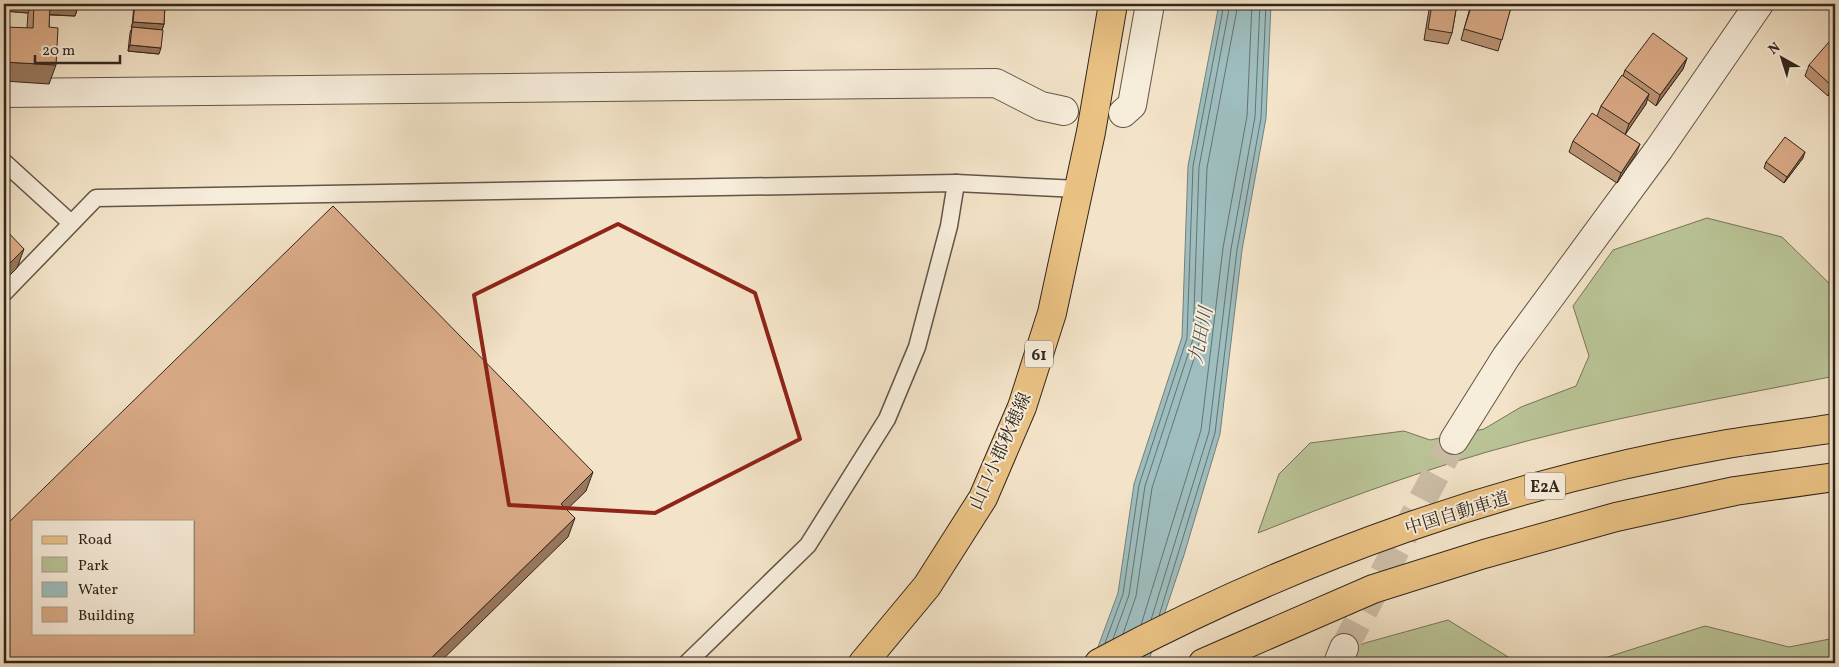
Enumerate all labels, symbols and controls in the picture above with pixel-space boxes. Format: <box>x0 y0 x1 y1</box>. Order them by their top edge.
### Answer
scale bar <box>35 32 120 64</box>
north arrow <box>1756 32 1806 82</box>
text: N <box>1765 38 1785 60</box>
text: 20 m <box>42 41 75 62</box>
water label: 九田川 <box>1184 303 1221 366</box>
road number: 61 <box>1025 340 1053 368</box>
street label: 山口小郡秋穂線 <box>964 389 1038 514</box>
road number: E2A <box>1525 472 1565 500</box>
street label: 中国自動車道 <box>1402 487 1513 542</box>
legend <box>32 520 195 634</box>
text: Road <box>78 530 112 551</box>
text: Park <box>78 556 109 577</box>
text: Water <box>78 580 118 601</box>
text: Building <box>78 606 135 627</box>

